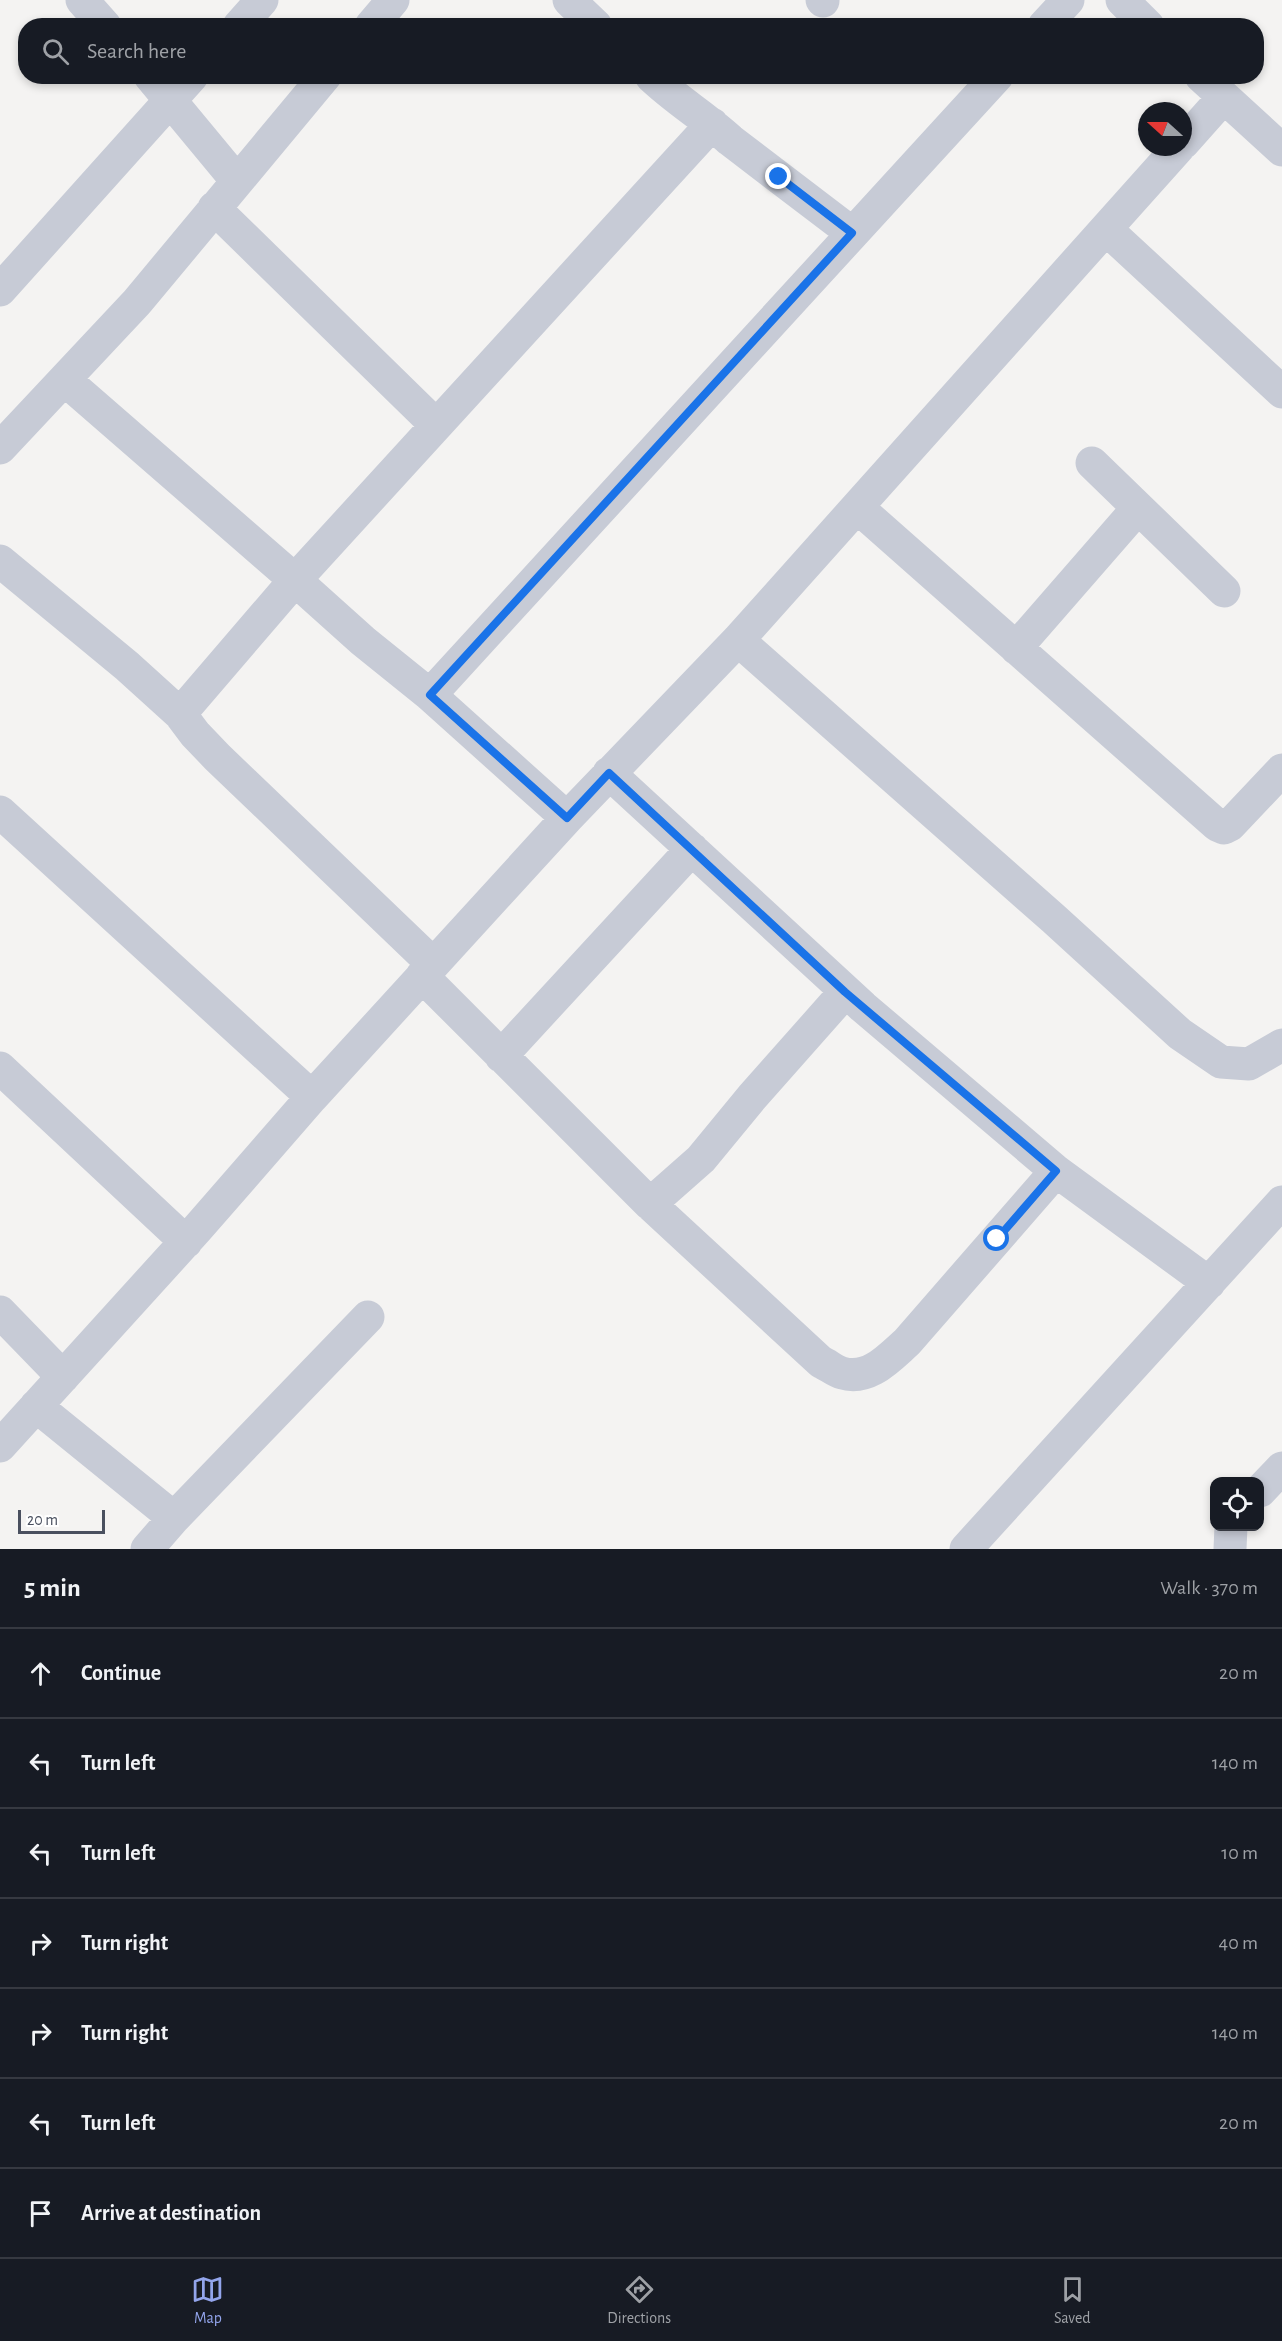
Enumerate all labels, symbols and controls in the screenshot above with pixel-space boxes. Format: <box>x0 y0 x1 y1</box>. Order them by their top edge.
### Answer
search box <box>18 18 1264 84</box>
icon: search <box>39 35 72 68</box>
text: Search here <box>87 40 186 62</box>
north arrow <box>1138 102 1192 156</box>
route end <box>765 163 791 189</box>
route start <box>983 1225 1009 1251</box>
map controls <box>1210 1477 1264 1531</box>
button: locate <box>1210 1477 1264 1531</box>
scale bar <box>18 1507 105 1534</box>
text: 20 m <box>27 1512 58 1528</box>
text: 5 min <box>24 1575 81 1601</box>
text: Walk · 370 m <box>1160 1578 1258 1598</box>
icon: ahead <box>24 1657 57 1690</box>
text: Continue <box>81 1662 161 1684</box>
text: 20 m <box>1219 1663 1258 1683</box>
icon: left <box>24 1747 57 1780</box>
text: Turn left <box>81 1752 155 1774</box>
text: 140 m <box>1212 1753 1258 1773</box>
icon: left <box>24 1837 57 1870</box>
text: Turn left <box>81 1842 155 1864</box>
text: 10 m <box>1221 1843 1258 1863</box>
icon: right <box>24 1927 57 1960</box>
text: Turn right <box>81 1932 168 1954</box>
text: 40 m <box>1219 1933 1258 1953</box>
icon: right <box>24 2017 57 2050</box>
text: Turn right <box>81 2022 168 2044</box>
text: 140 m <box>1212 2023 1258 2043</box>
icon: left <box>24 2107 57 2140</box>
text: Turn left <box>81 2112 155 2134</box>
text: 20 m <box>1219 2113 1258 2133</box>
icon: arrive <box>24 2197 57 2230</box>
text: Arrive at destination <box>81 2202 261 2224</box>
tab: Map <box>191 2273 224 2328</box>
tab: Directions <box>607 2273 671 2328</box>
tab: Saved <box>1054 2273 1091 2328</box>

